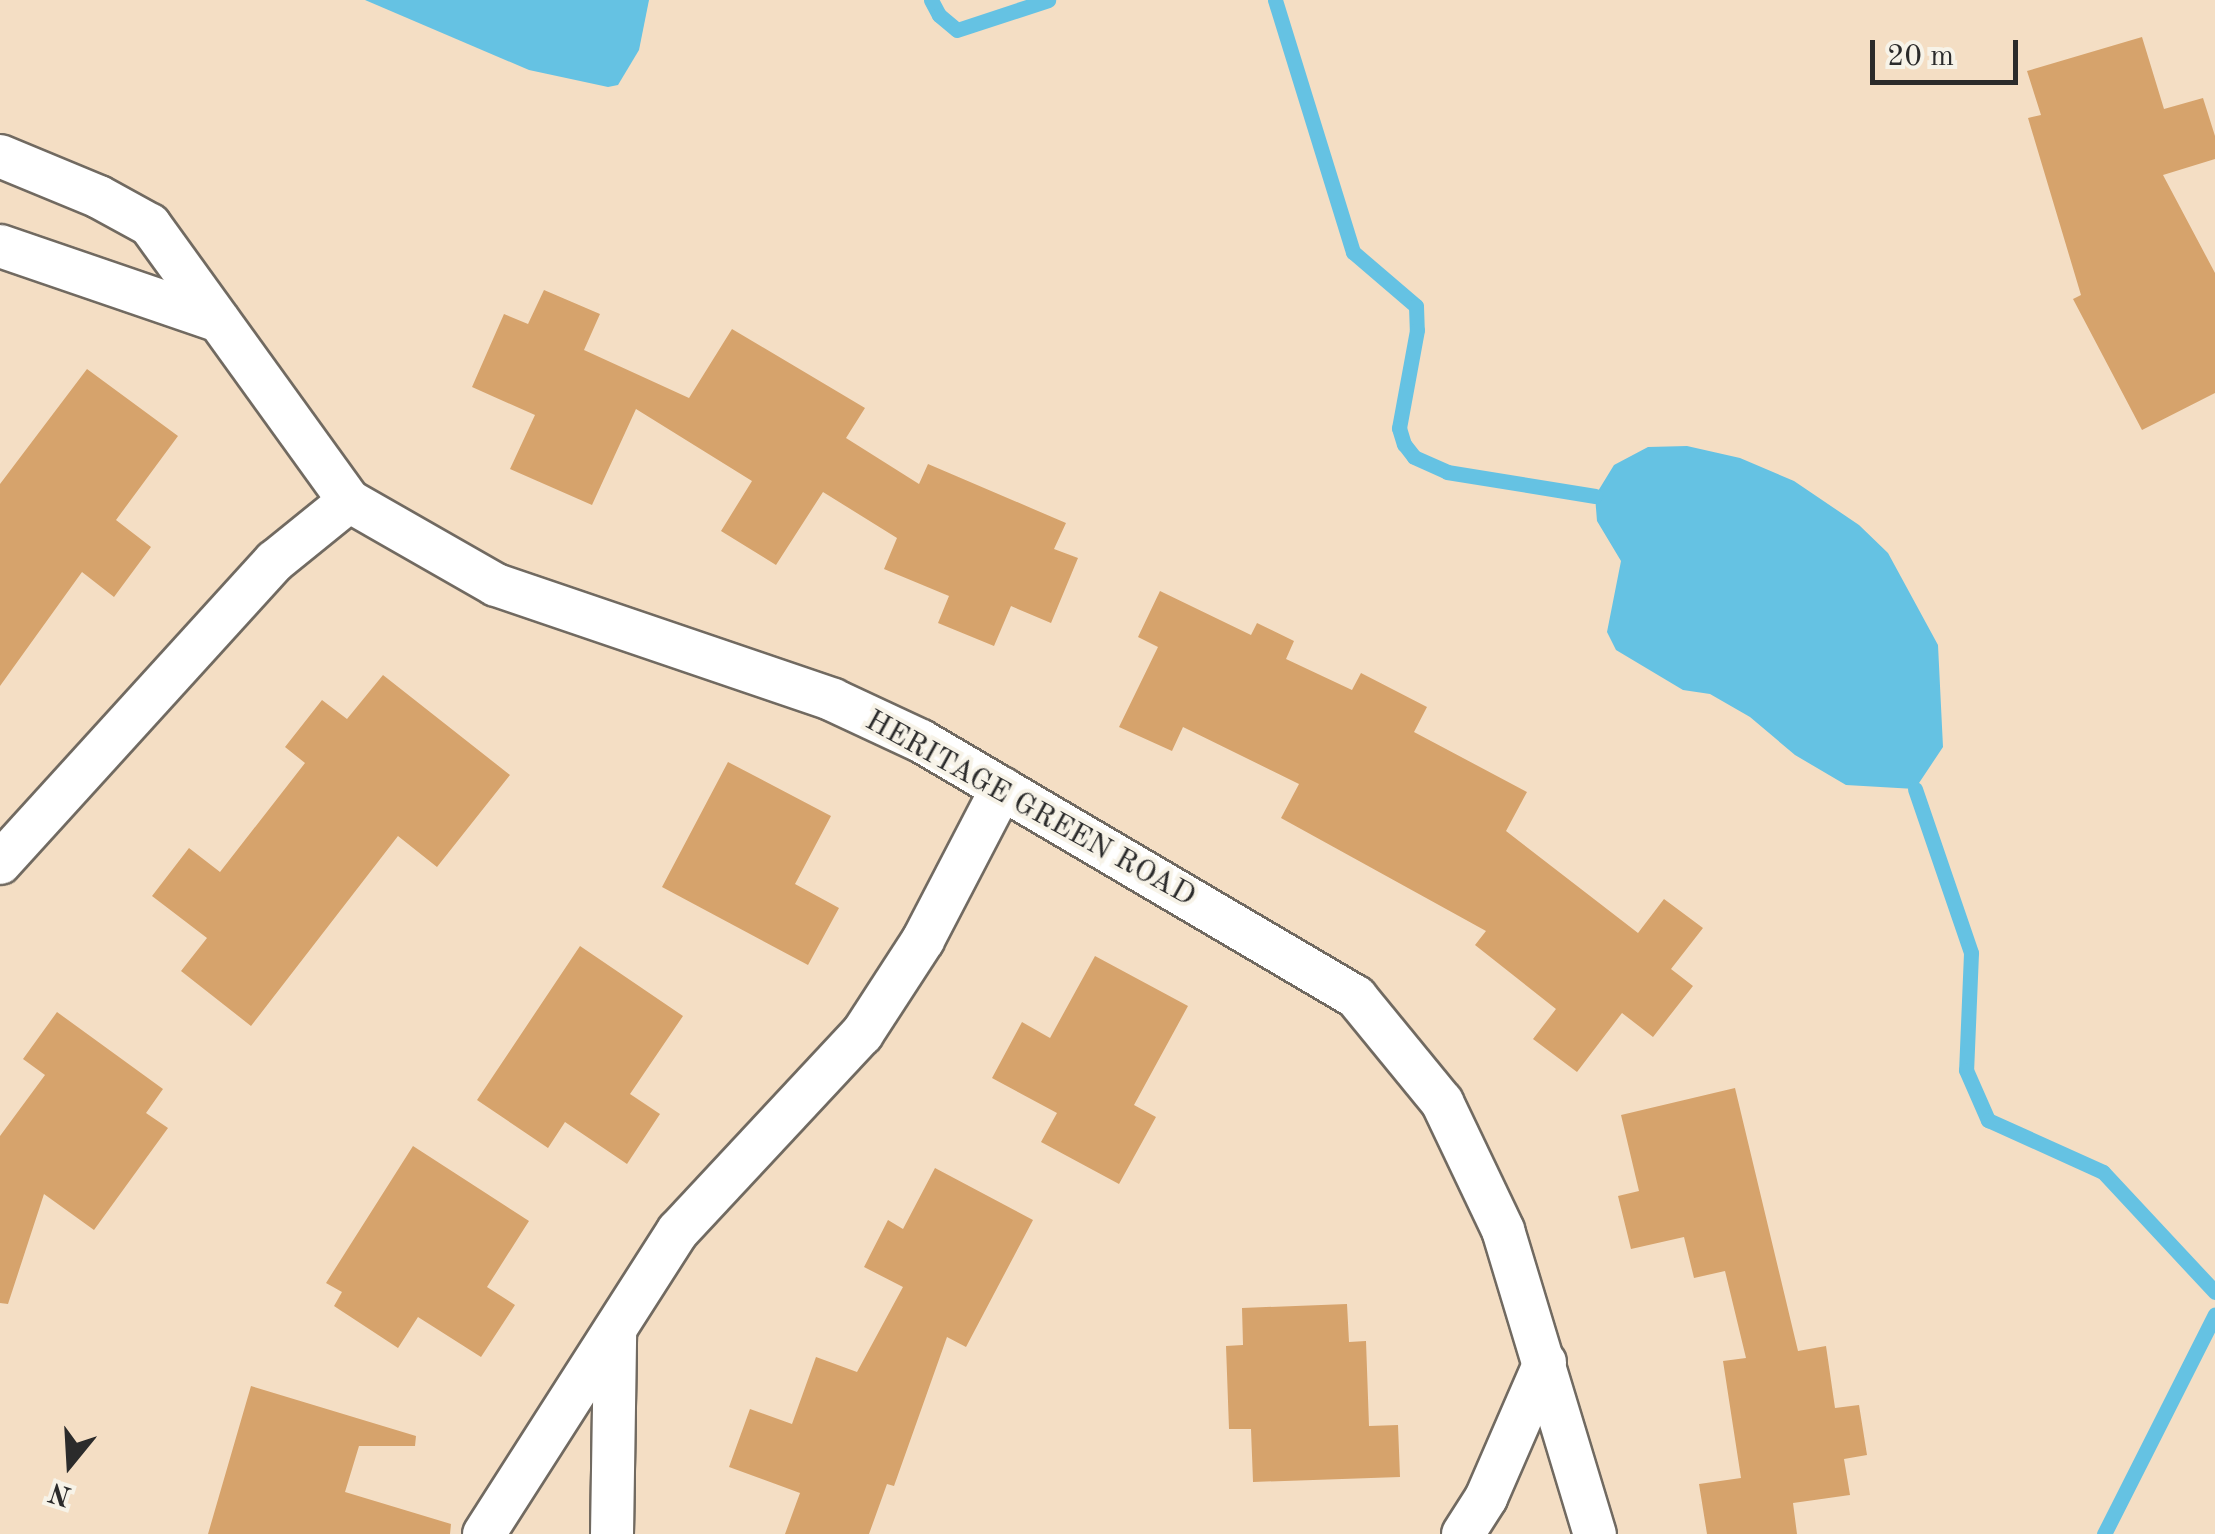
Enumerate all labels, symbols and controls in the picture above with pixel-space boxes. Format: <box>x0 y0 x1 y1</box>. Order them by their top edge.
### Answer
scale bar <box>1875 20 2022 82</box>
text: 20 m <box>1887 42 1954 72</box>
street label: HERITAGE GREEN ROAD <box>859 703 1201 915</box>
north arrow <box>20 1414 120 1514</box>
text: N <box>46 1476 75 1509</box>

